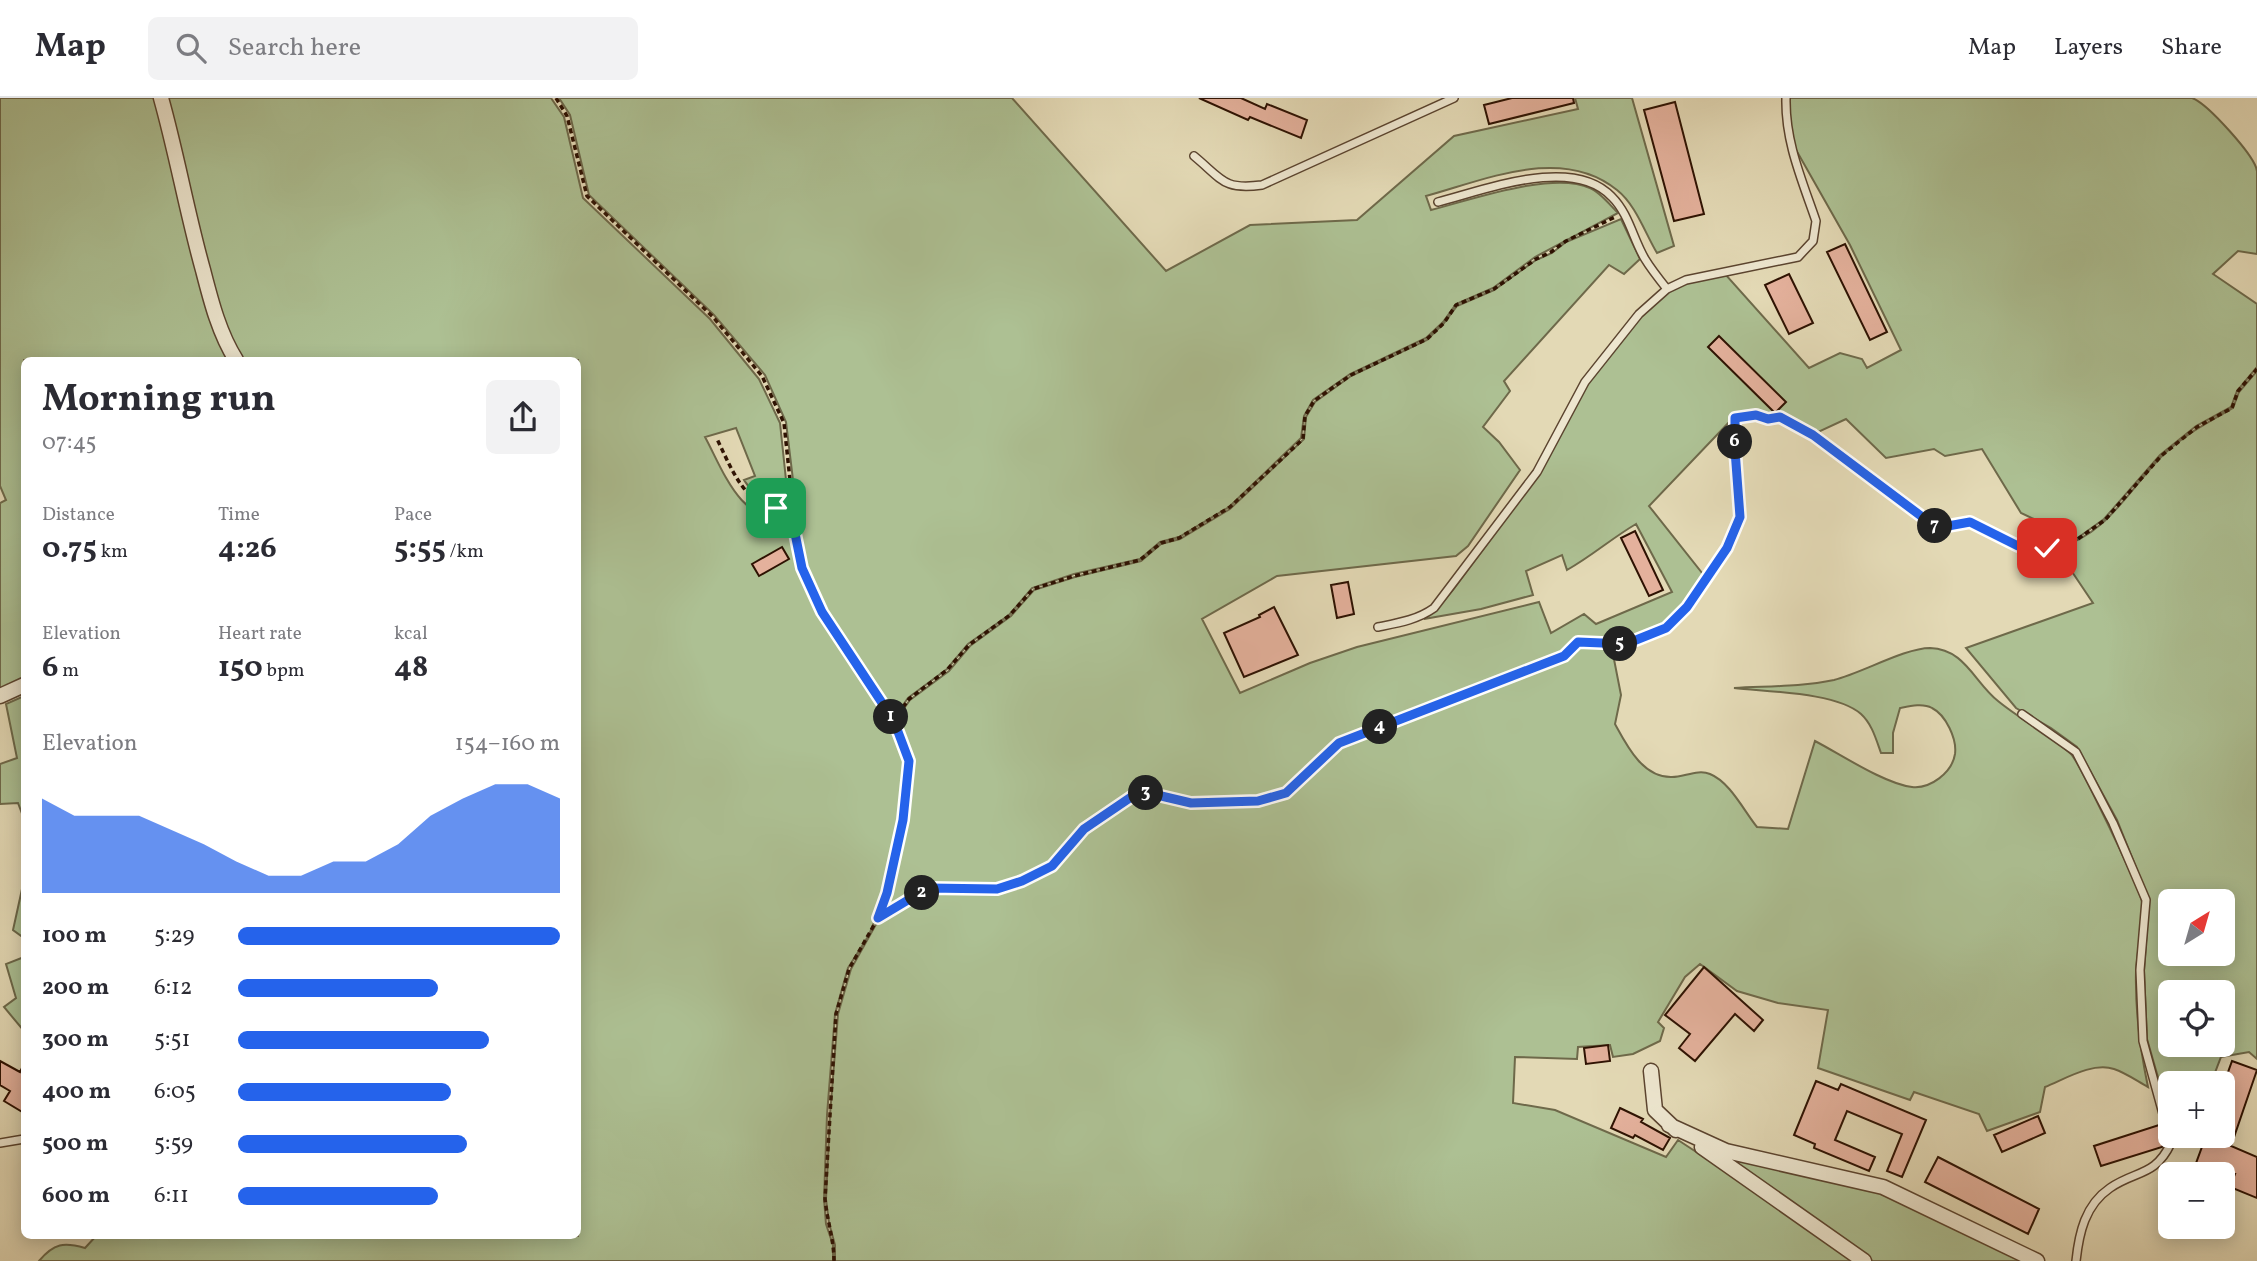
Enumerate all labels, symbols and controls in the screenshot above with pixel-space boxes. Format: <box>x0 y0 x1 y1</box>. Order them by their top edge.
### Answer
search box <box>148 17 638 80</box>
text: Map <box>35 25 106 71</box>
icon: search <box>172 29 210 67</box>
text: Search here <box>228 30 361 66</box>
text: Map <box>1968 31 2016 65</box>
text: Layers <box>2054 31 2123 65</box>
text: Share <box>2161 31 2222 65</box>
text: Morning run <box>42 374 276 427</box>
button: share <box>486 380 560 454</box>
pin: 6 <box>1718 424 1752 460</box>
text: 07:45 <box>42 427 97 459</box>
text: 6 <box>1729 428 1740 454</box>
pin <box>746 478 806 538</box>
icon: arrive <box>757 489 795 527</box>
text: Distance <box>42 502 115 528</box>
text: Time <box>218 502 260 528</box>
text: Pace <box>394 502 432 528</box>
pin: 7 <box>1918 508 1952 544</box>
text: 7 <box>1930 512 1939 538</box>
pin <box>2017 518 2077 578</box>
text: 0.75 <box>42 528 97 570</box>
text: 4:26 <box>218 528 277 570</box>
text: 5:55 <box>394 528 446 570</box>
icon: check <box>2028 529 2066 567</box>
text: km <box>97 539 128 565</box>
text: /km <box>446 539 484 565</box>
text: Elevation <box>42 621 121 647</box>
text: Heart rate <box>218 621 302 647</box>
text: kcal <box>394 621 428 647</box>
pin: 5 <box>1602 626 1638 662</box>
text: 5 <box>1615 630 1624 656</box>
text: 6 <box>42 647 58 689</box>
text: 150 <box>218 647 263 689</box>
text: 48 <box>394 647 428 689</box>
text: m <box>58 658 79 684</box>
text: bpm <box>263 658 305 684</box>
pin: 1 <box>874 700 908 734</box>
text: 1 <box>887 703 894 729</box>
pin: 4 <box>1362 710 1398 744</box>
text: 4 <box>1374 713 1385 739</box>
text: Elevation <box>42 728 138 760</box>
text: 154–160 m <box>455 728 560 760</box>
pin: 3 <box>1128 776 1164 810</box>
text: 3 <box>1141 779 1150 805</box>
pin: 2 <box>904 876 940 910</box>
text: 2 <box>917 879 926 905</box>
north arrow <box>2158 889 2235 966</box>
map controls <box>2158 889 2235 1239</box>
text: 100 m <box>42 920 107 952</box>
text: 5:29 <box>154 920 195 952</box>
text: 200 m <box>42 972 109 1004</box>
text: 6:12 <box>154 972 192 1004</box>
button: locate <box>2158 980 2235 1057</box>
text: 300 m <box>42 1024 109 1056</box>
text: 5:51 <box>154 1024 190 1056</box>
button: + <box>2158 1071 2235 1148</box>
text: 400 m <box>42 1076 111 1108</box>
text: 6:05 <box>154 1076 196 1108</box>
text: 500 m <box>42 1128 108 1160</box>
text: 5:59 <box>154 1128 193 1160</box>
button: − <box>2158 1162 2235 1239</box>
text: 600 m <box>42 1180 110 1212</box>
text: 6:11 <box>154 1180 189 1212</box>

